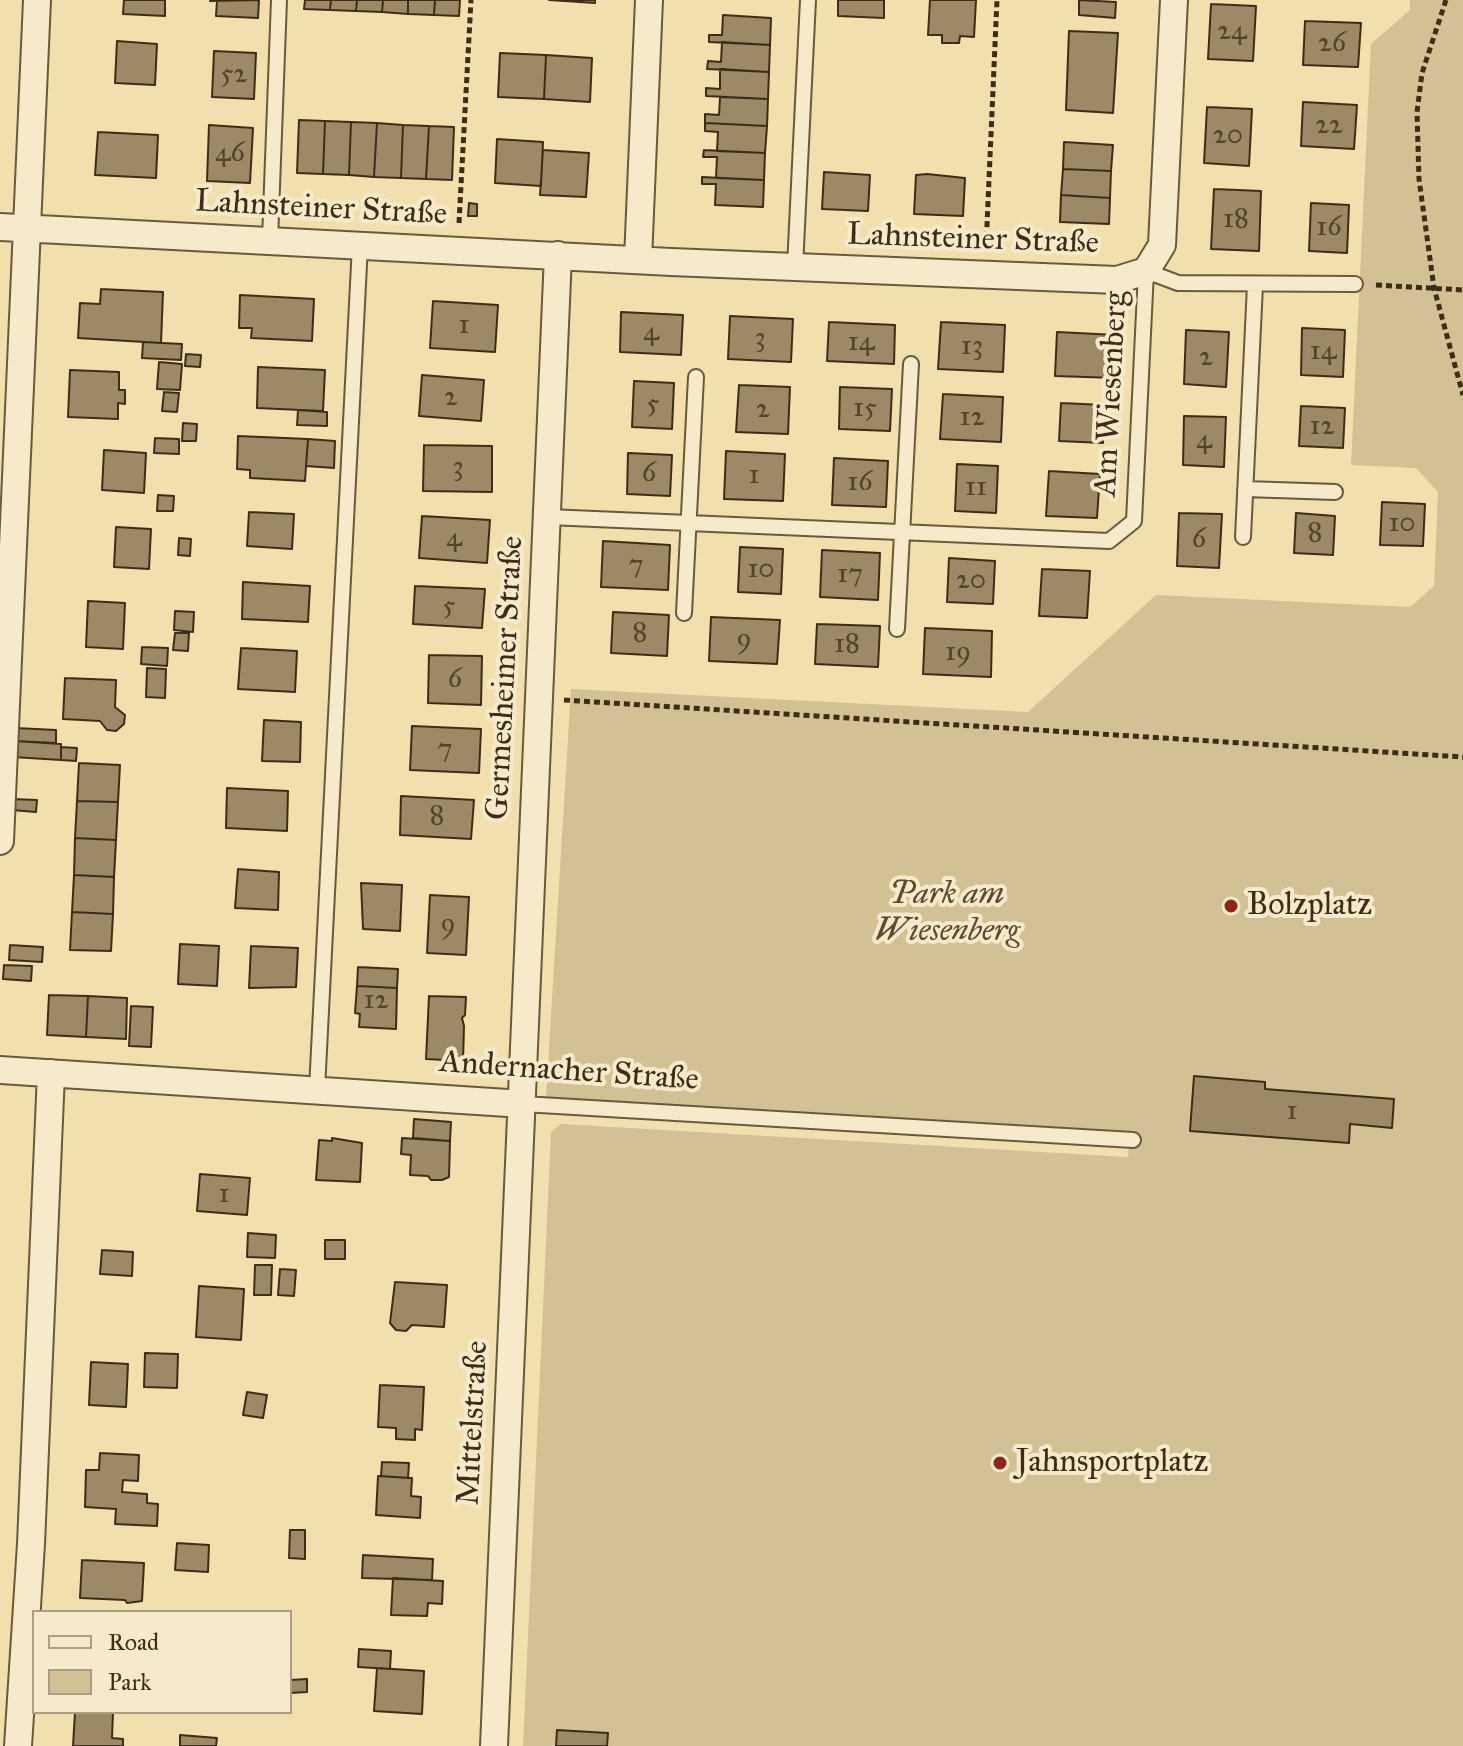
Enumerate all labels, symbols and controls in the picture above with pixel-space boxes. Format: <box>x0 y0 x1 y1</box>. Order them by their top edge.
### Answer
house number: 24 <box>1217 15 1247 49</box>
house number: 26 <box>1318 27 1346 61</box>
house number: 52 <box>221 58 247 92</box>
house number: 22 <box>1315 109 1343 143</box>
house number: 20 <box>1213 119 1243 153</box>
house number: 46 <box>215 137 245 171</box>
street label: Lahnsteiner Straße <box>194 183 448 235</box>
house number: 18 <box>1223 203 1249 237</box>
house number: 16 <box>1316 211 1342 245</box>
street label: Lahnsteiner Straße <box>846 216 1100 264</box>
street label: Am Wiesenberg <box>1087 290 1137 498</box>
house number: 1 <box>458 309 470 343</box>
house number: 4 <box>643 316 659 350</box>
house number: 3 <box>754 322 766 356</box>
house number: 14 <box>848 326 874 360</box>
house number: 13 <box>961 330 983 364</box>
house number: 14 <box>1310 335 1336 369</box>
house number: 2 <box>1199 341 1213 375</box>
house number: 2 <box>444 381 458 415</box>
house number: 5 <box>646 388 660 422</box>
house number: 15 <box>853 392 877 426</box>
house number: 2 <box>756 393 770 427</box>
house number: 12 <box>960 401 984 435</box>
house number: 12 <box>1310 410 1334 444</box>
house number: 4 <box>1196 424 1212 458</box>
house number: 3 <box>452 451 464 485</box>
house number: 6 <box>642 457 656 491</box>
house number: 1 <box>748 459 760 493</box>
house number: 16 <box>847 466 873 500</box>
house number: 11 <box>965 471 987 505</box>
house number: 10 <box>1388 507 1416 541</box>
house number: 8 <box>1308 517 1322 551</box>
house number: 4 <box>446 522 462 556</box>
house number: 6 <box>1192 523 1206 557</box>
street label: Germesheimer Straße <box>479 535 533 821</box>
house number: 7 <box>629 549 643 583</box>
house number: 10 <box>747 553 775 587</box>
house number: 17 <box>837 558 863 592</box>
house number: 20 <box>956 564 986 598</box>
house number: 5 <box>442 590 456 624</box>
house number: 8 <box>633 617 647 651</box>
house number: 9 <box>736 623 752 657</box>
house number: 18 <box>834 628 860 662</box>
house number: 19 <box>945 636 971 670</box>
house number: 6 <box>448 663 462 697</box>
house number: 7 <box>438 733 452 767</box>
house number: 8 <box>430 800 444 834</box>
park label: Park am Wiesenberg <box>875 876 1019 951</box>
place label: Bolzplatz <box>1247 887 1372 925</box>
marker: Bolzplatz <box>1222 897 1240 915</box>
house number: 9 <box>440 908 456 942</box>
house number: 12 <box>364 984 388 1018</box>
street label: Andernacher Straße <box>438 1044 700 1100</box>
house number: 1 <box>1286 1095 1298 1129</box>
house number: 1 <box>218 1178 230 1212</box>
street label: Mittelstraße <box>451 1340 497 1506</box>
place label: Jahnsportplatz <box>1016 1444 1208 1482</box>
marker: Jahnsportplatz <box>991 1454 1009 1472</box>
legend <box>32 1610 292 1714</box>
text: Road <box>108 1627 159 1657</box>
text: Park <box>108 1667 151 1697</box>

